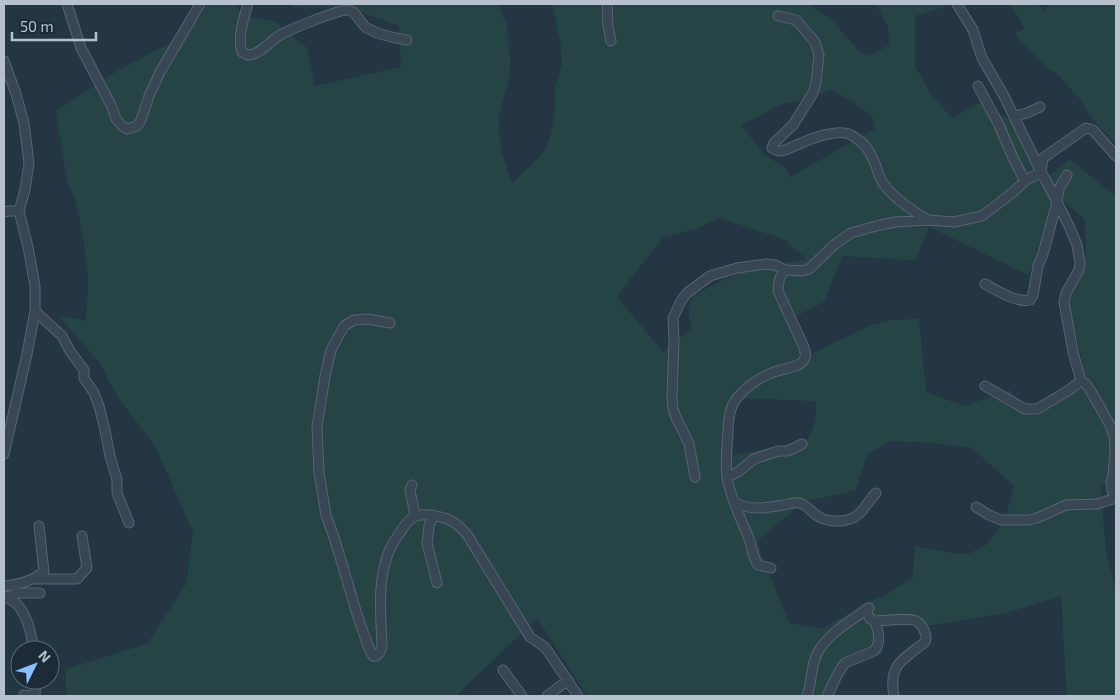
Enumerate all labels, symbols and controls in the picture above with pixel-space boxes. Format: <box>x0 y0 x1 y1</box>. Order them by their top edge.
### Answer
scale bar <box>12 10 96 42</box>
text: 50 m <box>20 17 54 35</box>
north arrow <box>10 640 60 690</box>
text: N <box>35 647 55 665</box>

